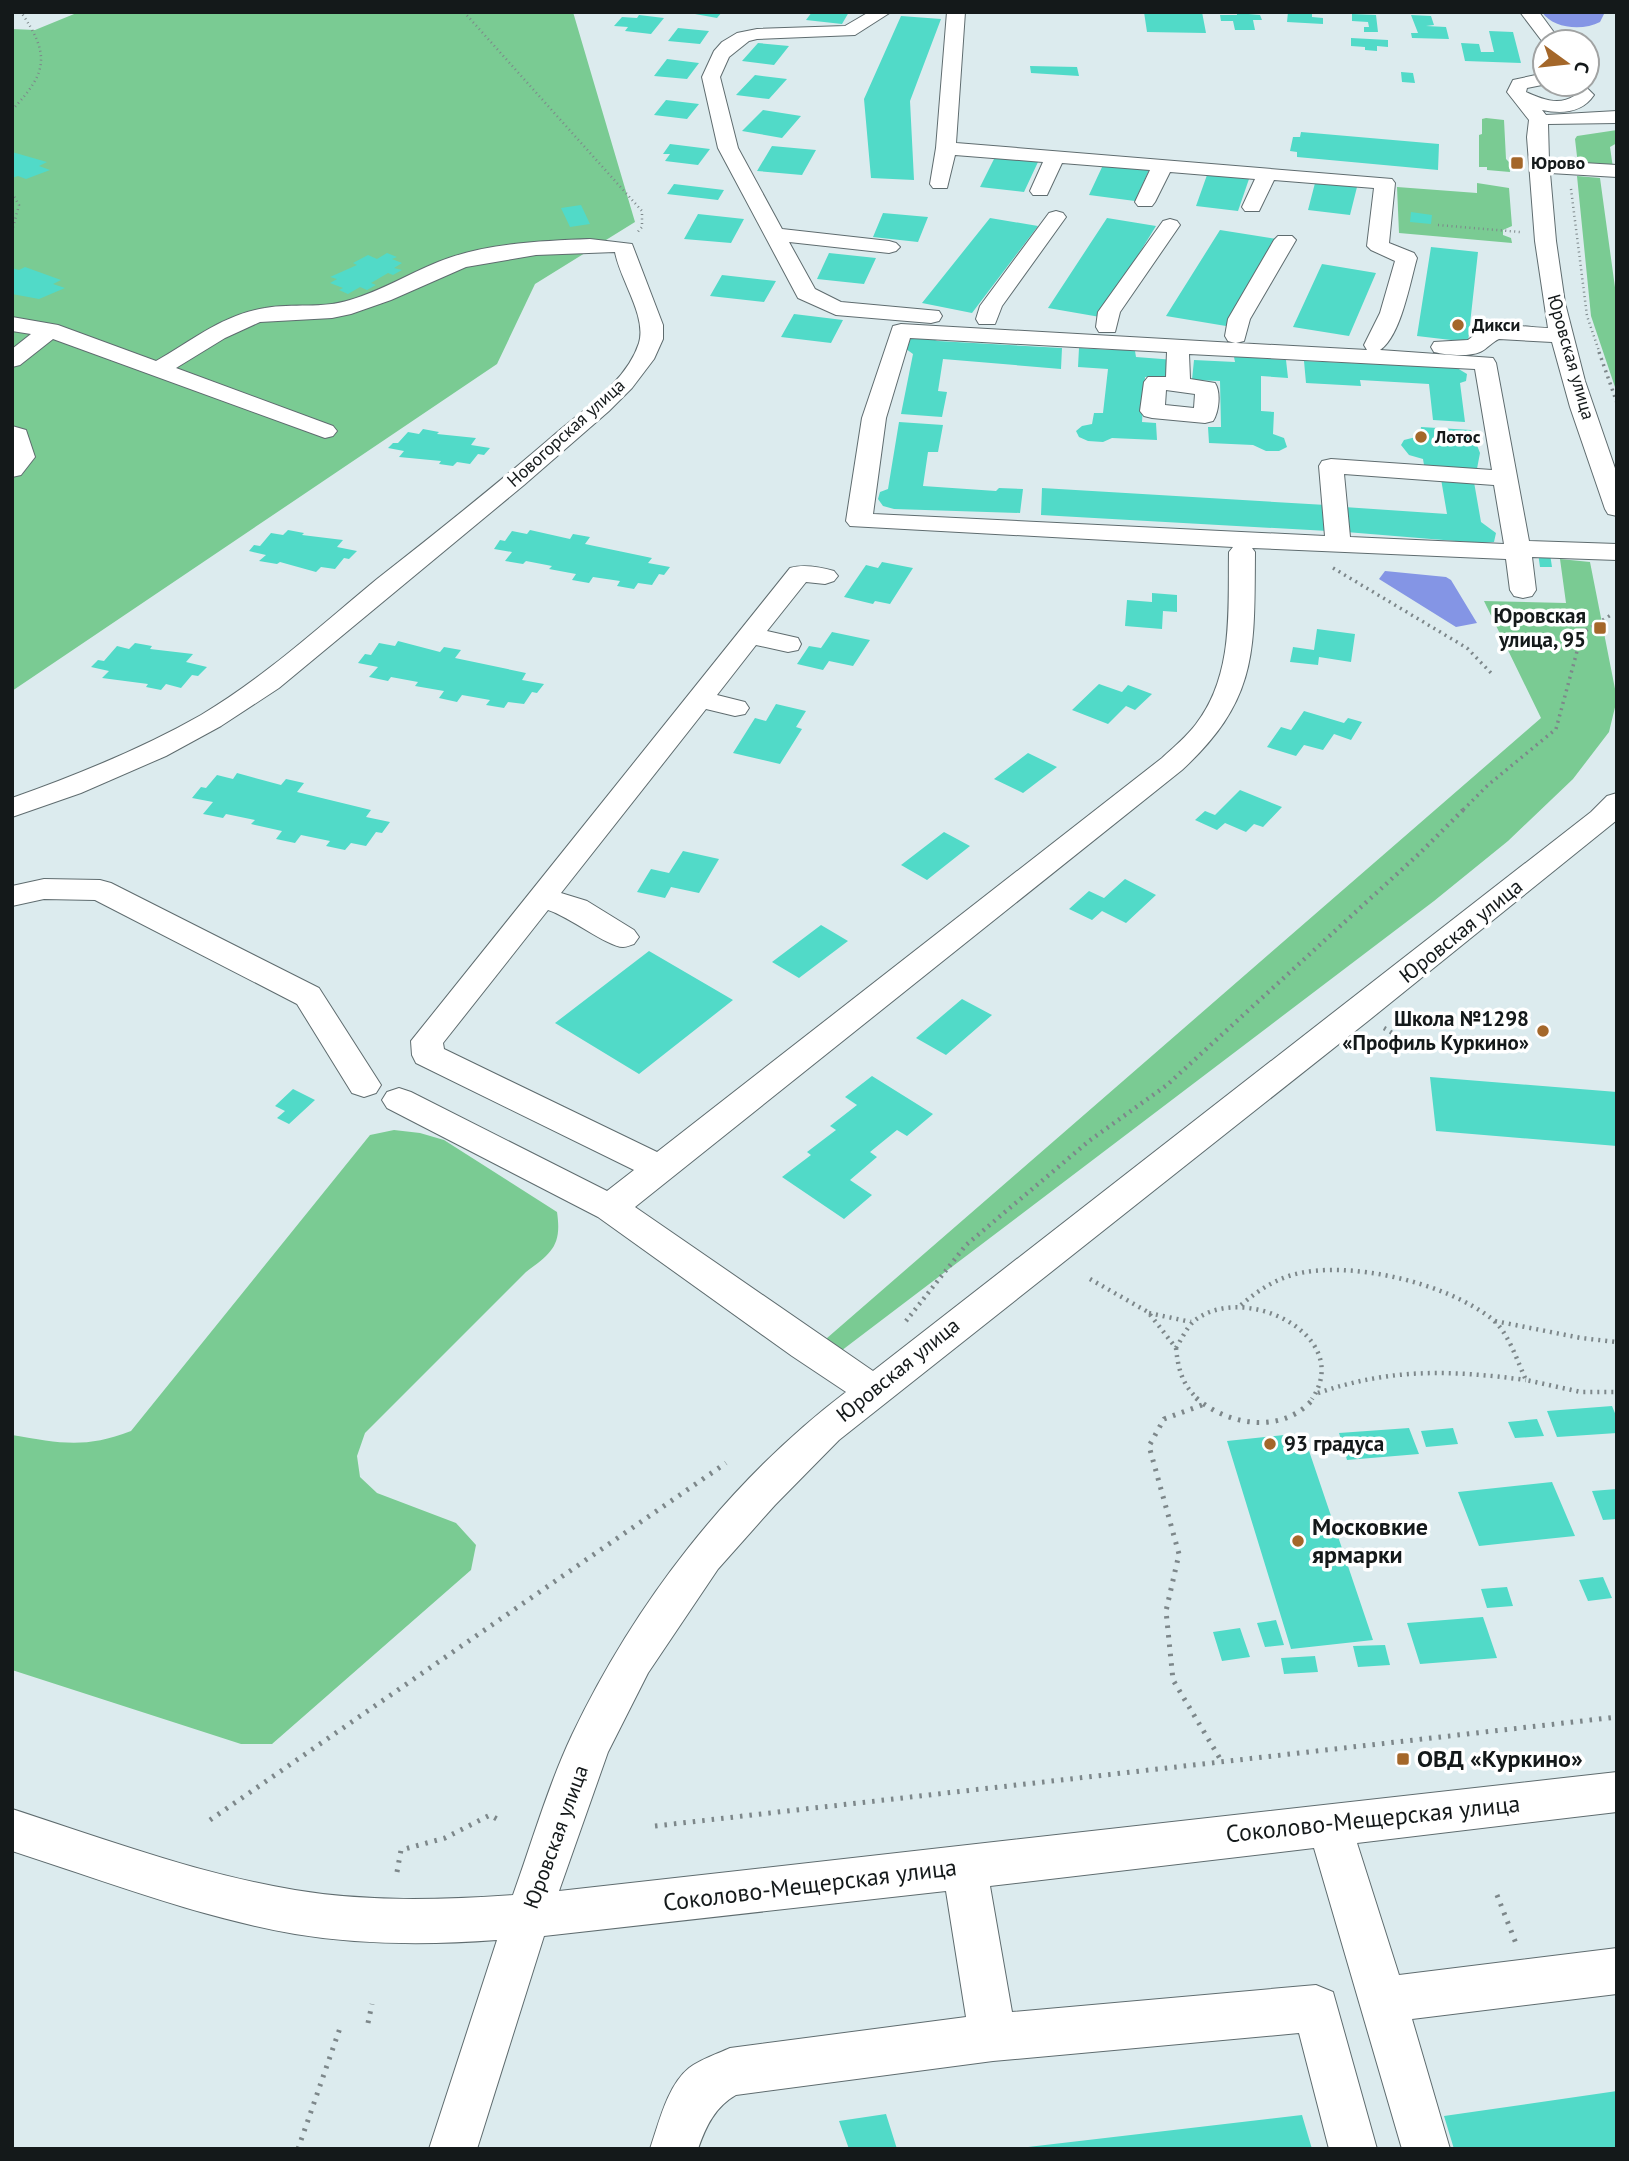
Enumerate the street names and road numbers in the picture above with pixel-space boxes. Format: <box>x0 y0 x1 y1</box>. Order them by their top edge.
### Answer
street label: Юровская улица <box>1543 292 1600 422</box>
street label: Новогорская улица <box>502 374 629 492</box>
street label: Юровская улица <box>1394 873 1528 989</box>
street label: Юровская улица <box>831 1312 965 1428</box>
street label: Юровская улица <box>517 1761 594 1912</box>
street label: Соколово-Мещерская улица <box>1224 1788 1522 1849</box>
street label: Соколово-Мещерская улица <box>661 1851 959 1918</box>

